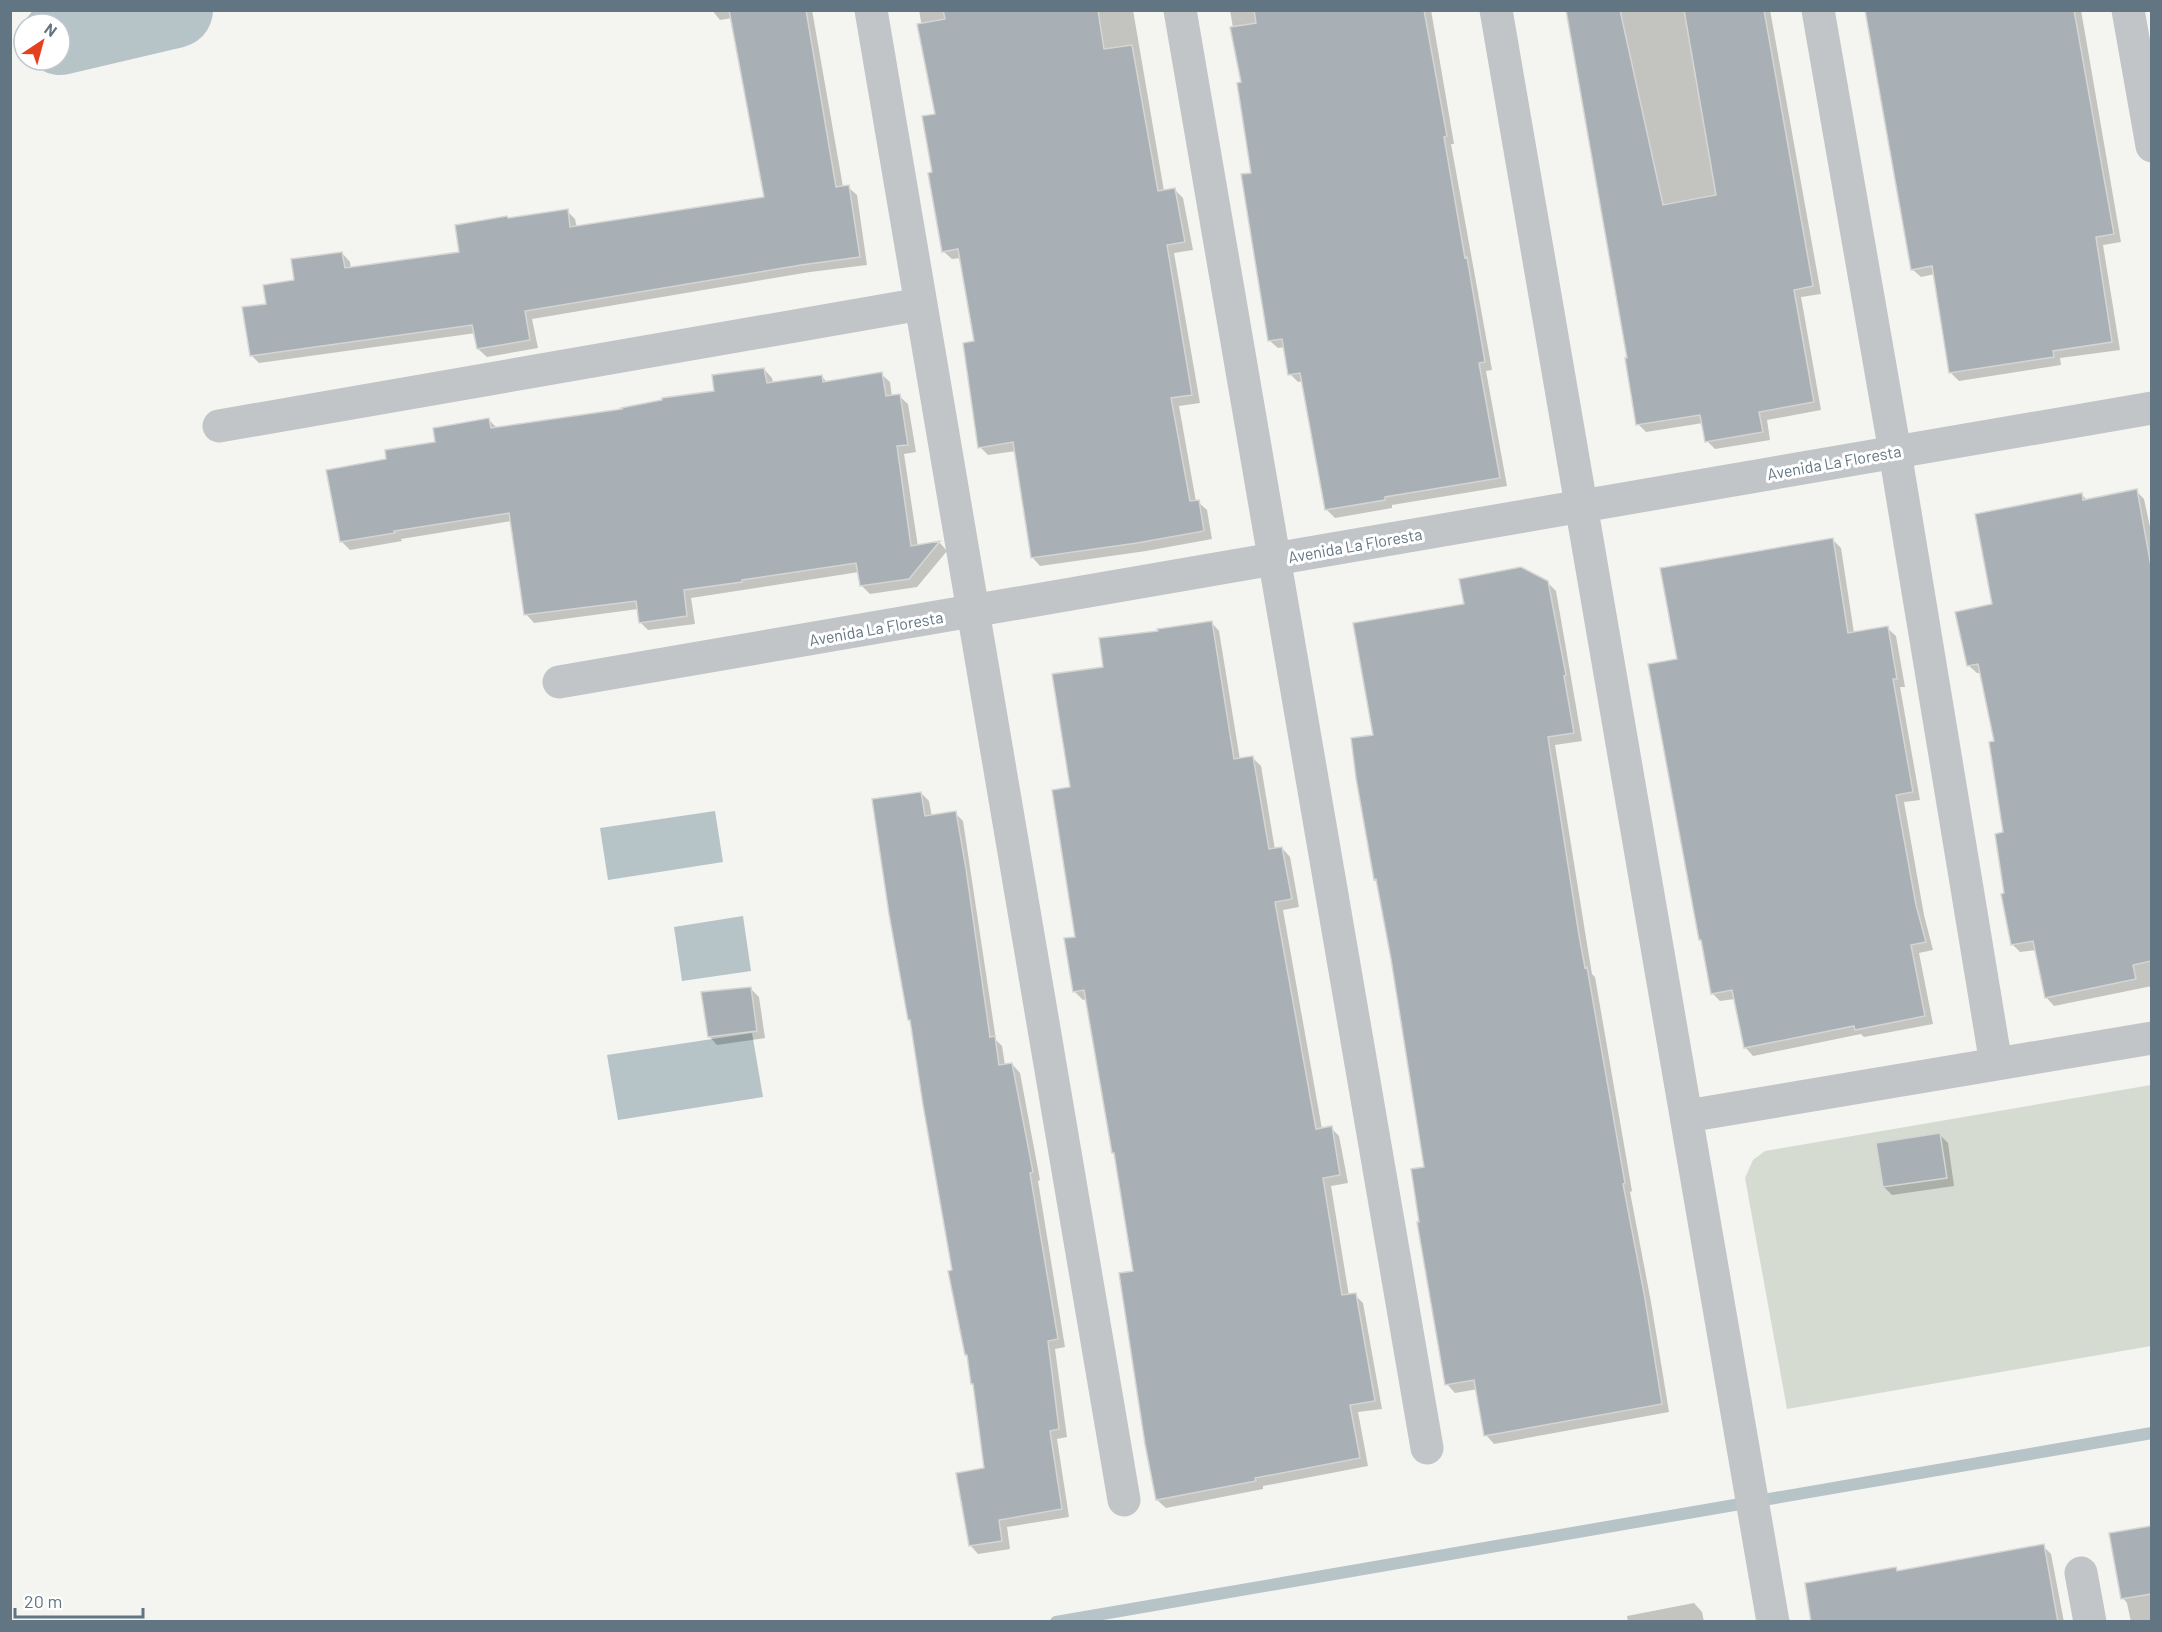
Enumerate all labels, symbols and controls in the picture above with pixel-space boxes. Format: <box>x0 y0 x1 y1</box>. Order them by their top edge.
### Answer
north arrow <box>12 12 72 72</box>
text: N <box>41 19 61 40</box>
street label: Avenida La Floresta <box>1766 441 1902 483</box>
street label: Avenida La Floresta <box>1287 524 1423 566</box>
street label: Avenida La Floresta <box>808 607 944 649</box>
scale bar <box>15 1581 142 1619</box>
text: 20 m <box>24 1590 62 1612</box>

